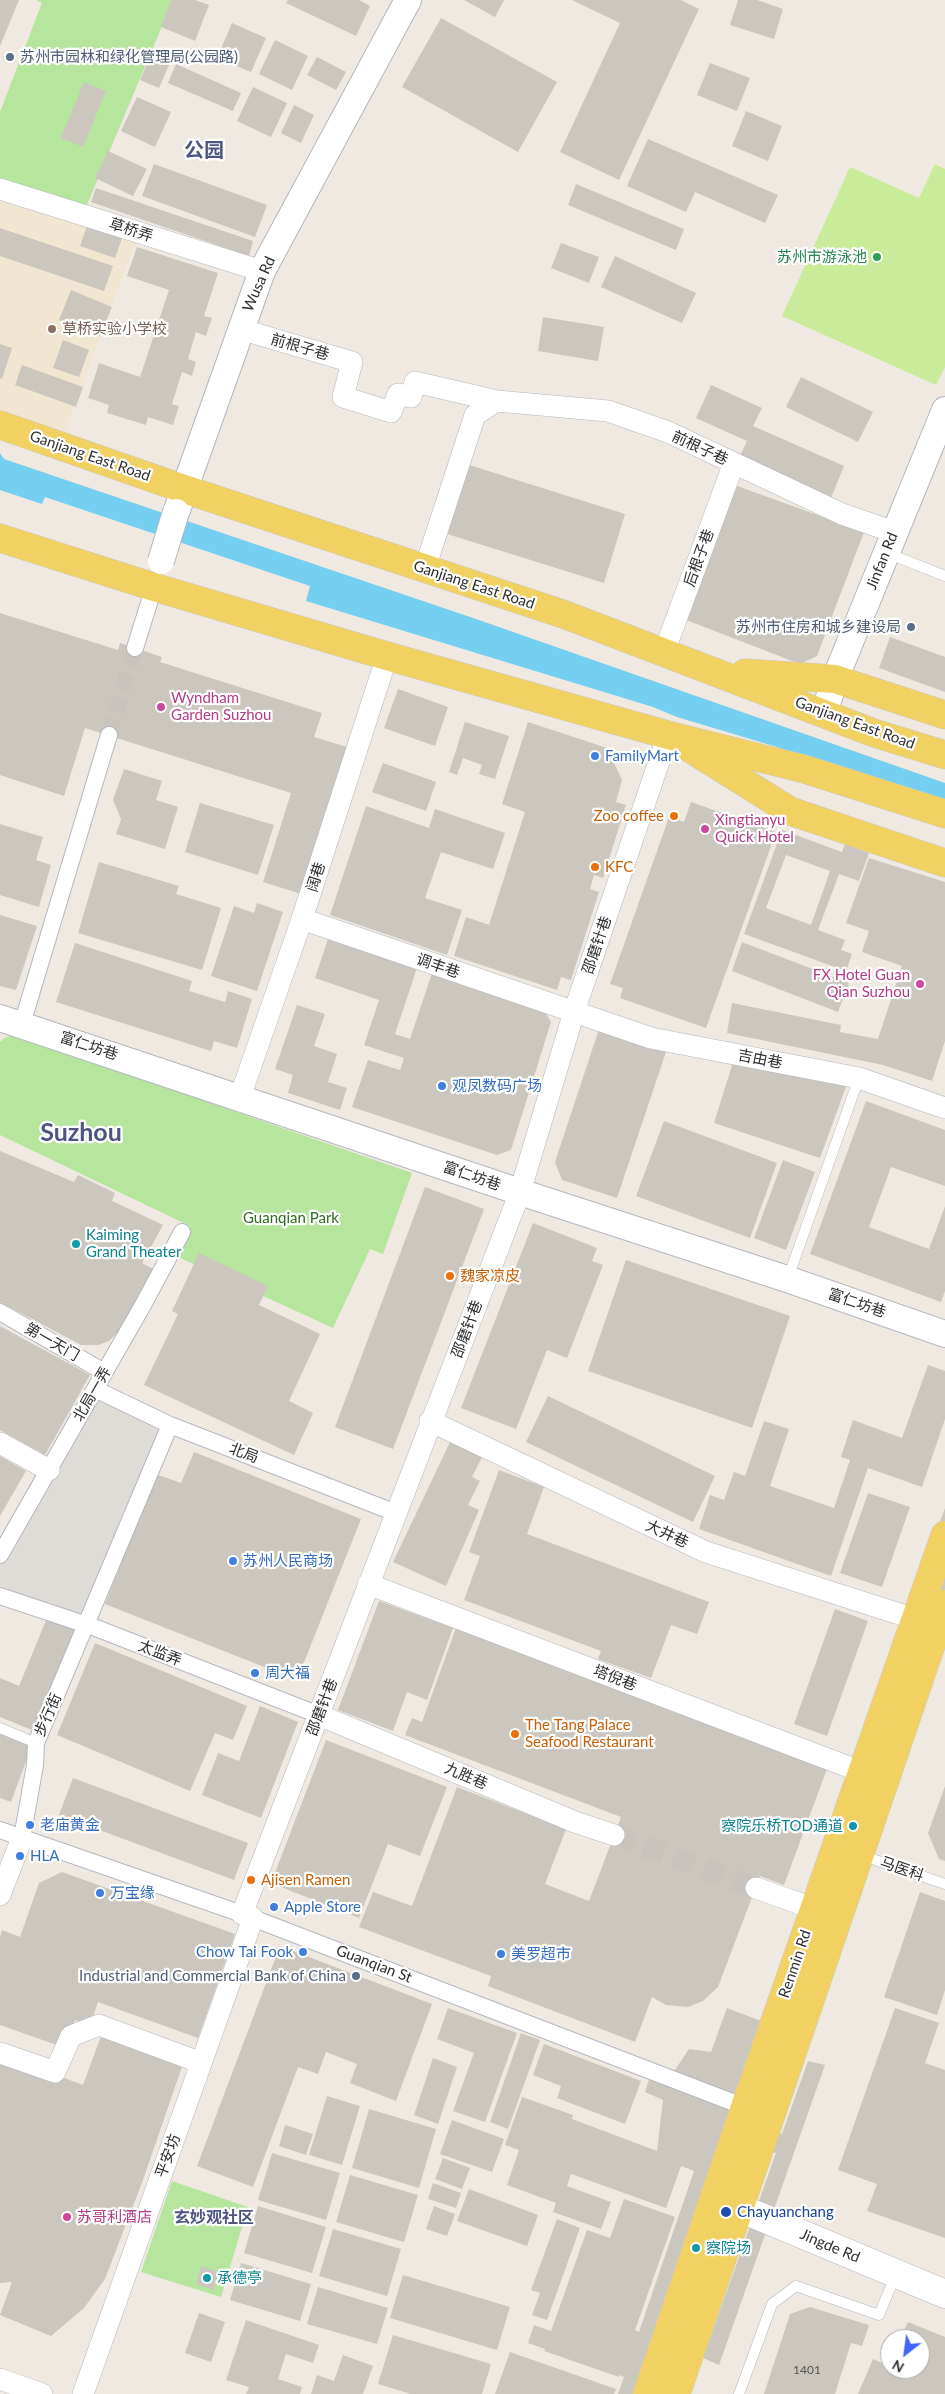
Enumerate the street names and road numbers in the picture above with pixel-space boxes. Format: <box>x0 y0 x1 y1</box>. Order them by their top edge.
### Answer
street label: 草桥弄 <box>107 214 155 246</box>
street label: Wusa Rd <box>239 254 279 314</box>
street label: 前根子巷 <box>269 330 331 364</box>
street label: Ganjiang East Road <box>27 427 153 485</box>
street label: 前根子巷 <box>669 427 731 469</box>
street label: 后根子巷 <box>680 527 718 589</box>
street label: Jinfan Rd <box>862 530 902 592</box>
street label: Ganjiang East Road <box>411 557 537 613</box>
street label: Ganjiang East Road <box>793 693 917 753</box>
street label: 阔巷 <box>303 860 329 894</box>
street label: 邵磨针巷 <box>579 914 615 976</box>
street label: 调丰巷 <box>414 950 462 982</box>
street label: 富仁坊巷 <box>58 1028 120 1064</box>
street label: 吉由巷 <box>736 1046 784 1072</box>
street label: 富仁坊巷 <box>441 1158 503 1194</box>
street label: 富仁坊巷 <box>826 1285 888 1321</box>
street label: 邵磨针巷 <box>448 1298 486 1360</box>
street label: 第一天门 <box>22 1319 82 1365</box>
street label: 北局一弄 <box>69 1364 115 1424</box>
street label: 北局 <box>227 1439 261 1467</box>
street label: 大井巷 <box>643 1516 691 1552</box>
street label: 太监弄 <box>136 1637 184 1669</box>
street label: 塔倪巷 <box>591 1662 639 1694</box>
street label: 邵磨针巷 <box>303 1676 341 1738</box>
street label: 步行街 <box>31 1691 65 1739</box>
street label: 九胜巷 <box>442 1759 490 1793</box>
street label: 马医科 <box>878 1853 926 1885</box>
street label: Renmin Rd <box>775 1928 815 2000</box>
street label: Guanqian St <box>333 1941 415 1987</box>
street label: 平安坊 <box>152 2132 184 2180</box>
street label: Jingde Rd <box>797 2225 863 2267</box>

